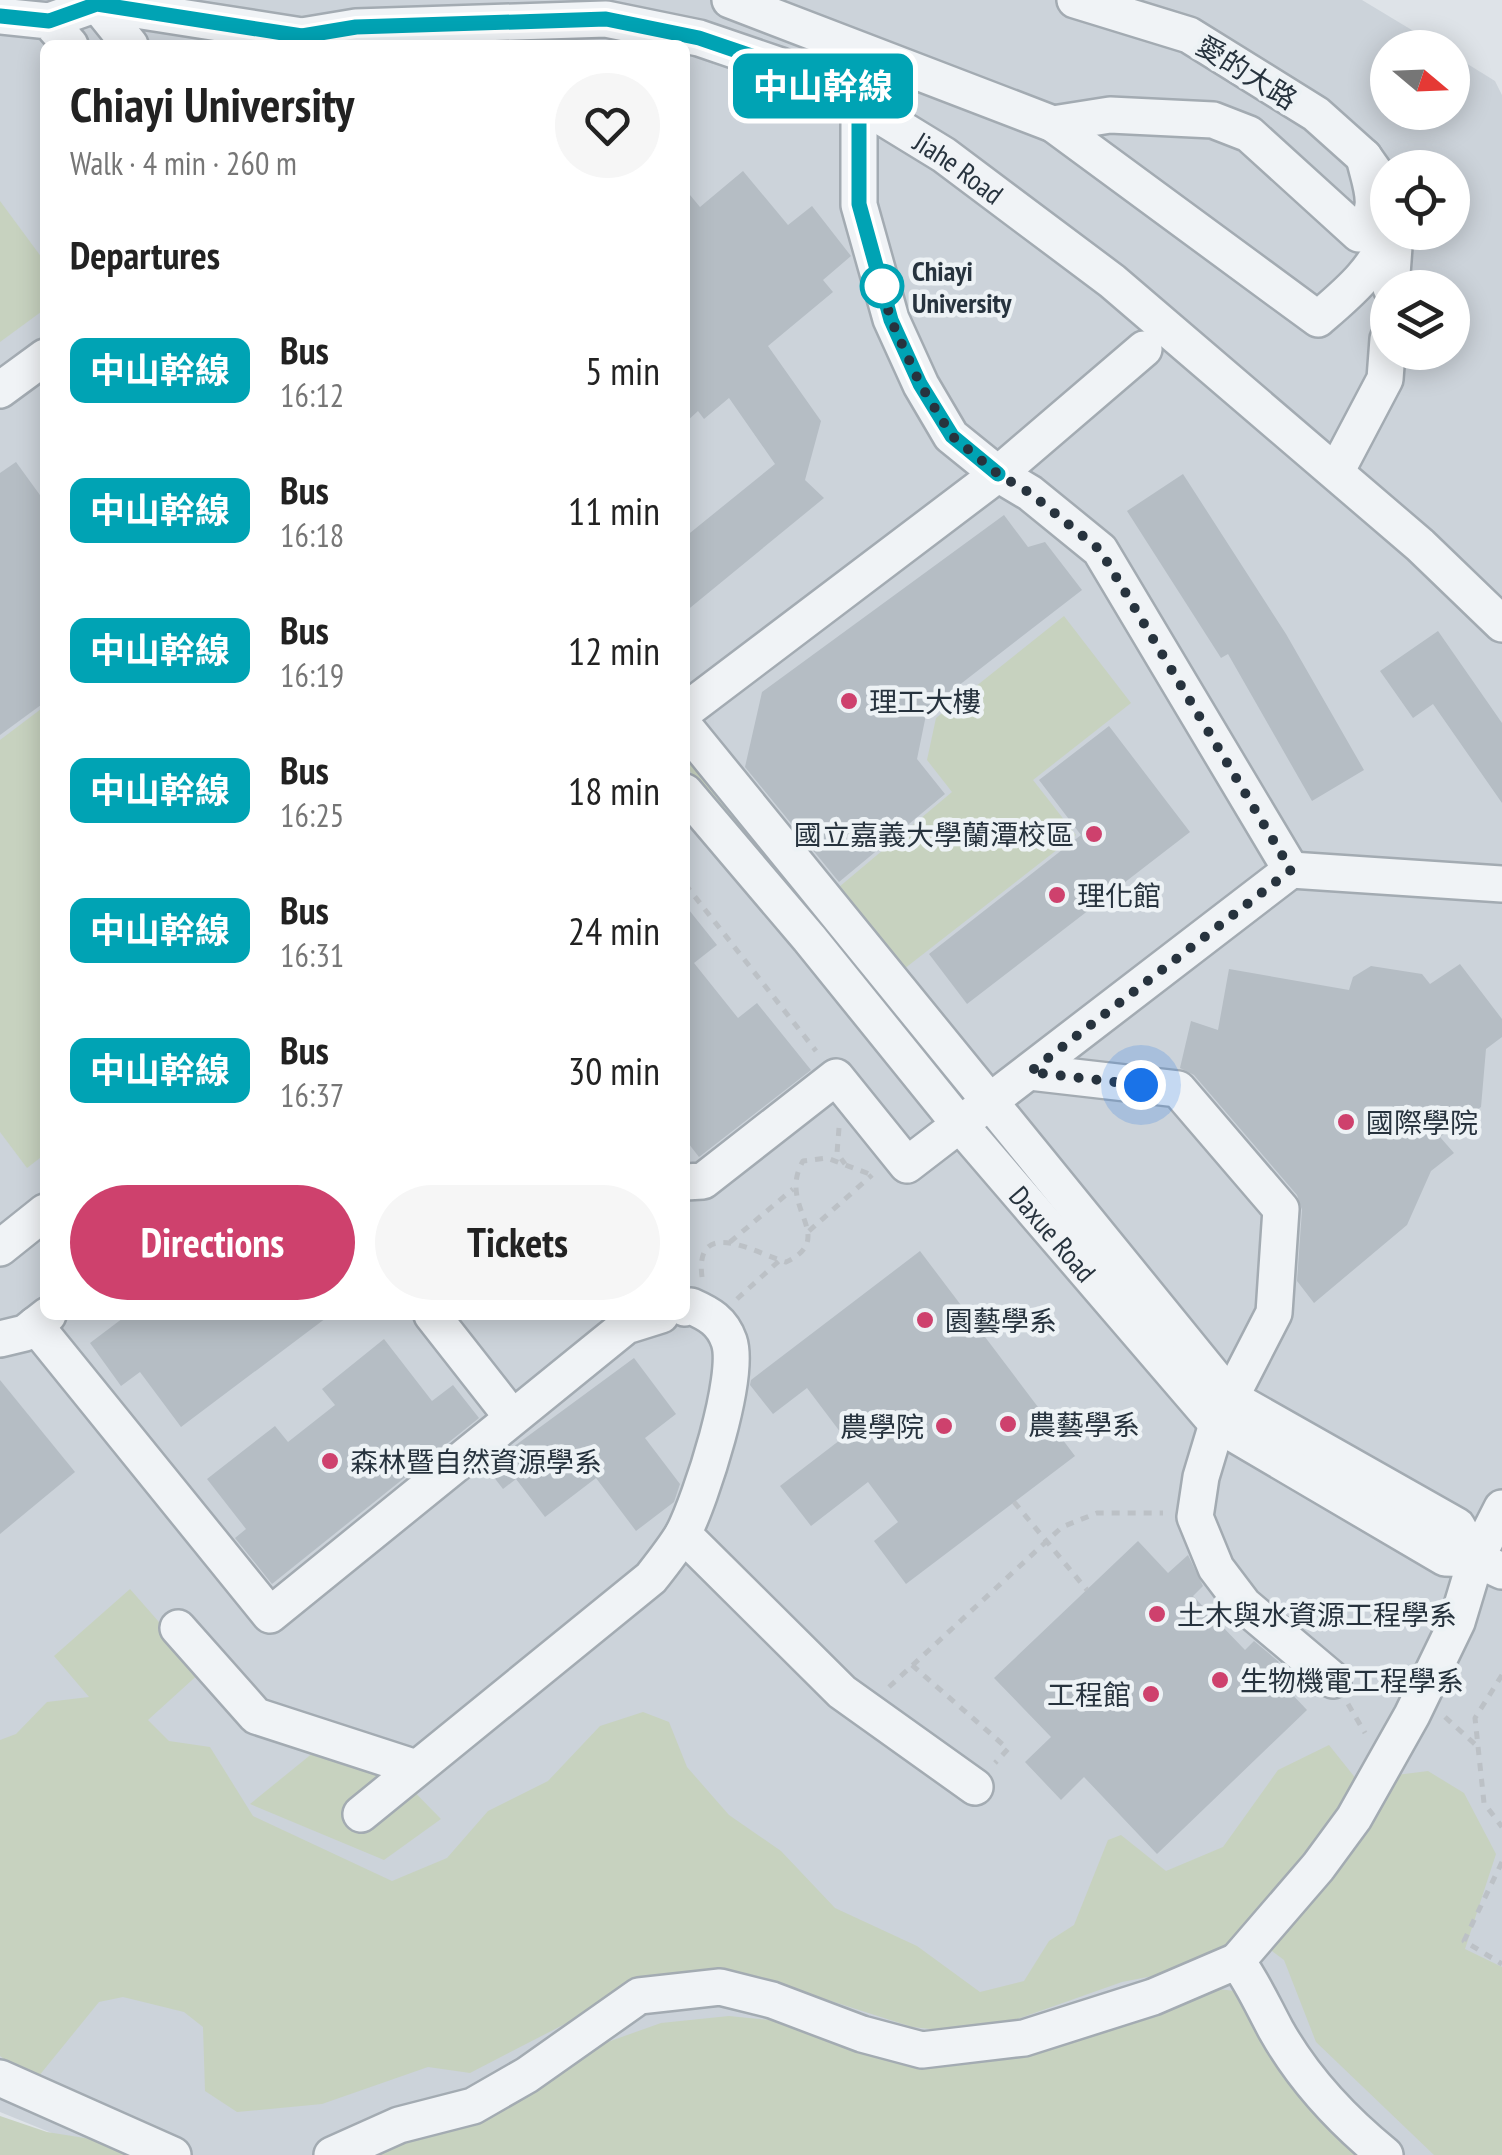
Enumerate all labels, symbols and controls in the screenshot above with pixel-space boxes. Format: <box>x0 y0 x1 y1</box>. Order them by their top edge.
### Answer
street label: 愛的大路 <box>1190 27 1304 117</box>
north arrow <box>1370 30 1470 130</box>
map controls <box>1370 30 1470 370</box>
line badge: 中山幹線 <box>753 54 893 118</box>
text: 中山幹線 <box>753 63 893 109</box>
text: Chiayi University <box>70 73 354 135</box>
button: heart <box>555 73 660 178</box>
street label: Jiahe Road <box>906 122 1011 212</box>
text: Walk · 4 min · 260 m <box>70 142 297 184</box>
button: locate <box>1370 150 1470 250</box>
text: Departures <box>70 230 220 279</box>
place label: Chiayi University <box>912 252 1012 321</box>
marker: Chiayi University <box>861 265 903 307</box>
button: layers <box>1370 270 1470 370</box>
text: Bus <box>280 325 329 374</box>
text: 5 min <box>585 346 660 395</box>
text: 中山幹線 <box>90 347 230 393</box>
text: 16:12 <box>280 374 344 416</box>
text: Bus <box>280 465 329 514</box>
text: 11 min <box>568 486 660 535</box>
text: 中山幹線 <box>90 487 230 533</box>
text: 16:18 <box>280 514 344 556</box>
text: Bus <box>280 605 329 654</box>
text: 12 min <box>568 626 660 675</box>
text: 中山幹線 <box>90 627 230 673</box>
text: 16:19 <box>280 654 344 696</box>
place label: 理工大樓 <box>869 683 981 720</box>
marker: 理工大樓 <box>838 690 860 712</box>
text: Bus <box>280 745 329 794</box>
text: 18 min <box>568 766 660 815</box>
text: 中山幹線 <box>90 767 230 813</box>
text: 16:25 <box>280 794 344 836</box>
place label: 國立嘉義大學蘭潭校區 <box>794 816 1074 853</box>
marker: 國立嘉義大學蘭潭校區 <box>1083 823 1105 845</box>
place label: 理化館 <box>1077 877 1161 914</box>
marker: 理化館 <box>1046 884 1068 906</box>
text: Bus <box>280 885 329 934</box>
text: 24 min <box>568 906 660 955</box>
text: 中山幹線 <box>90 907 230 953</box>
text: 16:31 <box>280 934 344 976</box>
text: Bus <box>280 1025 329 1074</box>
text: 30 min <box>568 1046 660 1095</box>
text: 中山幹線 <box>90 1047 230 1093</box>
your location <box>1116 1060 1166 1110</box>
text: 16:37 <box>280 1074 344 1116</box>
place label: 國際學院 <box>1366 1104 1478 1141</box>
marker: 國際學院 <box>1335 1111 1357 1133</box>
street label: Daxue Road <box>1002 1178 1105 1289</box>
button: Directions <box>70 1185 355 1300</box>
button: Tickets <box>375 1185 660 1300</box>
place label: 園藝學系 <box>945 1302 1057 1339</box>
marker: 園藝學系 <box>914 1309 936 1331</box>
place label: 農藝學系 <box>1028 1406 1140 1443</box>
place label: 農學院 <box>840 1408 924 1445</box>
marker: 農藝學系 <box>997 1413 1019 1435</box>
marker: 農學院 <box>933 1415 955 1437</box>
place label: 森林暨自然資源學系 <box>350 1443 602 1480</box>
marker: 森林暨自然資源學系 <box>319 1450 341 1472</box>
place label: 土木與水資源工程學系 <box>1177 1596 1457 1633</box>
marker: 土木與水資源工程學系 <box>1146 1603 1168 1625</box>
place label: 生物機電工程學系 <box>1240 1662 1464 1699</box>
marker: 生物機電工程學系 <box>1209 1669 1231 1691</box>
place label: 工程館 <box>1047 1676 1131 1713</box>
marker: 工程館 <box>1140 1683 1162 1705</box>

